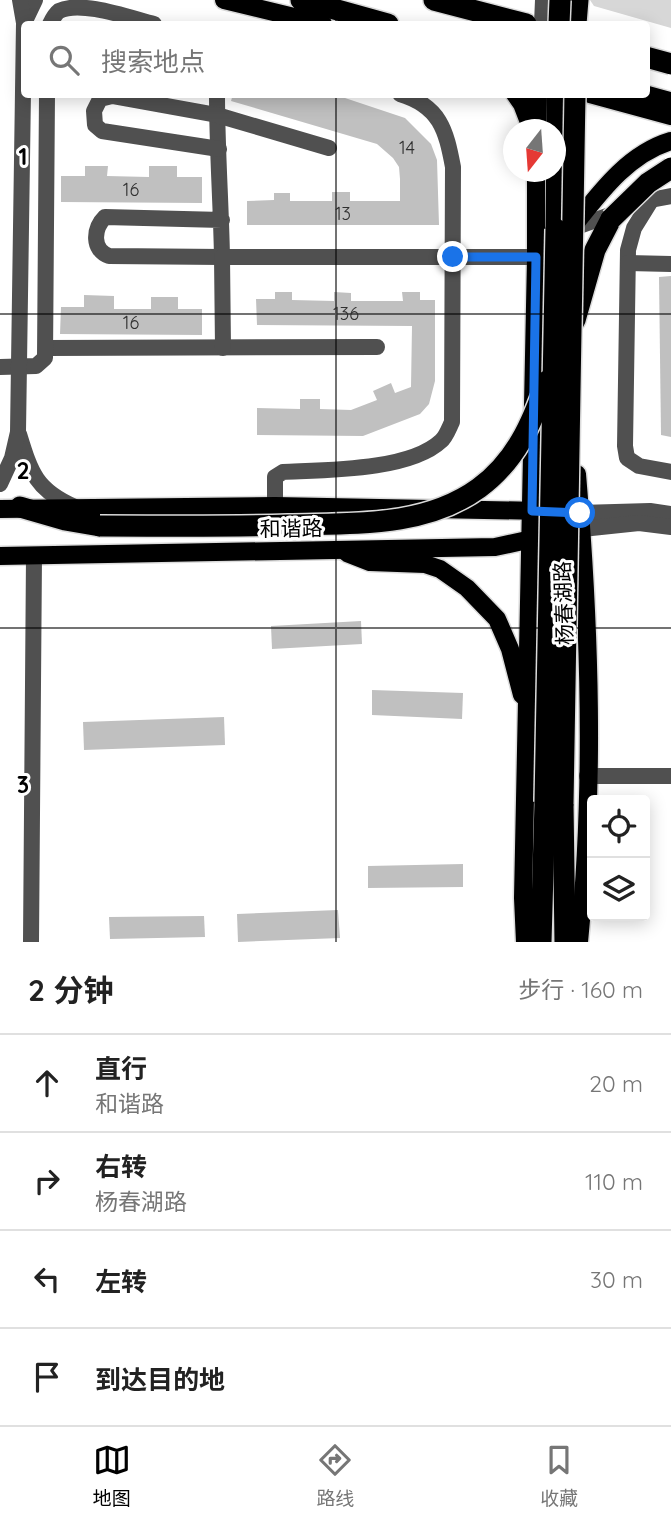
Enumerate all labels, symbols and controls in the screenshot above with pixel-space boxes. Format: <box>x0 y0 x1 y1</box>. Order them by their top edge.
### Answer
search box <box>21 21 650 98</box>
icon: search <box>45 41 83 79</box>
text: 搜索地点 <box>101 45 205 78</box>
north arrow <box>503 119 566 182</box>
house number: 14 <box>399 136 415 159</box>
text: 1 <box>19 142 27 171</box>
house number: 16 <box>123 178 139 201</box>
house number: 13 <box>335 202 351 225</box>
route end <box>437 241 468 272</box>
house number: 136 <box>333 302 359 325</box>
house number: 16 <box>123 311 139 334</box>
text: 2 <box>16 456 30 485</box>
route start <box>564 497 595 528</box>
street label: 和谐路 <box>259 514 323 542</box>
street label: 杨春湖路 <box>549 561 577 645</box>
text: 3 <box>17 770 29 799</box>
map controls <box>587 795 650 921</box>
button: locate <box>587 795 650 858</box>
button: layers <box>587 858 650 921</box>
text: 2 分钟 <box>28 971 113 1009</box>
text: 步行 · 160 m <box>518 975 643 1004</box>
text: 直行 <box>95 1052 147 1085</box>
icon: ahead <box>28 1064 66 1102</box>
text: 20 m <box>589 1069 643 1098</box>
text: 和谐路 <box>95 1089 164 1118</box>
text: 右转 <box>95 1150 147 1183</box>
icon: right <box>28 1162 66 1200</box>
text: 110 m <box>585 1167 643 1196</box>
text: 杨春湖路 <box>95 1187 187 1216</box>
icon: left <box>28 1260 66 1298</box>
text: 左转 <box>95 1265 147 1298</box>
text: 30 m <box>590 1265 643 1294</box>
icon: arrive <box>28 1358 66 1396</box>
text: 到达目的地 <box>95 1363 225 1396</box>
tab: 地图 <box>93 1441 131 1510</box>
tab: 路线 <box>316 1441 354 1510</box>
tab: 收藏 <box>540 1441 578 1510</box>

